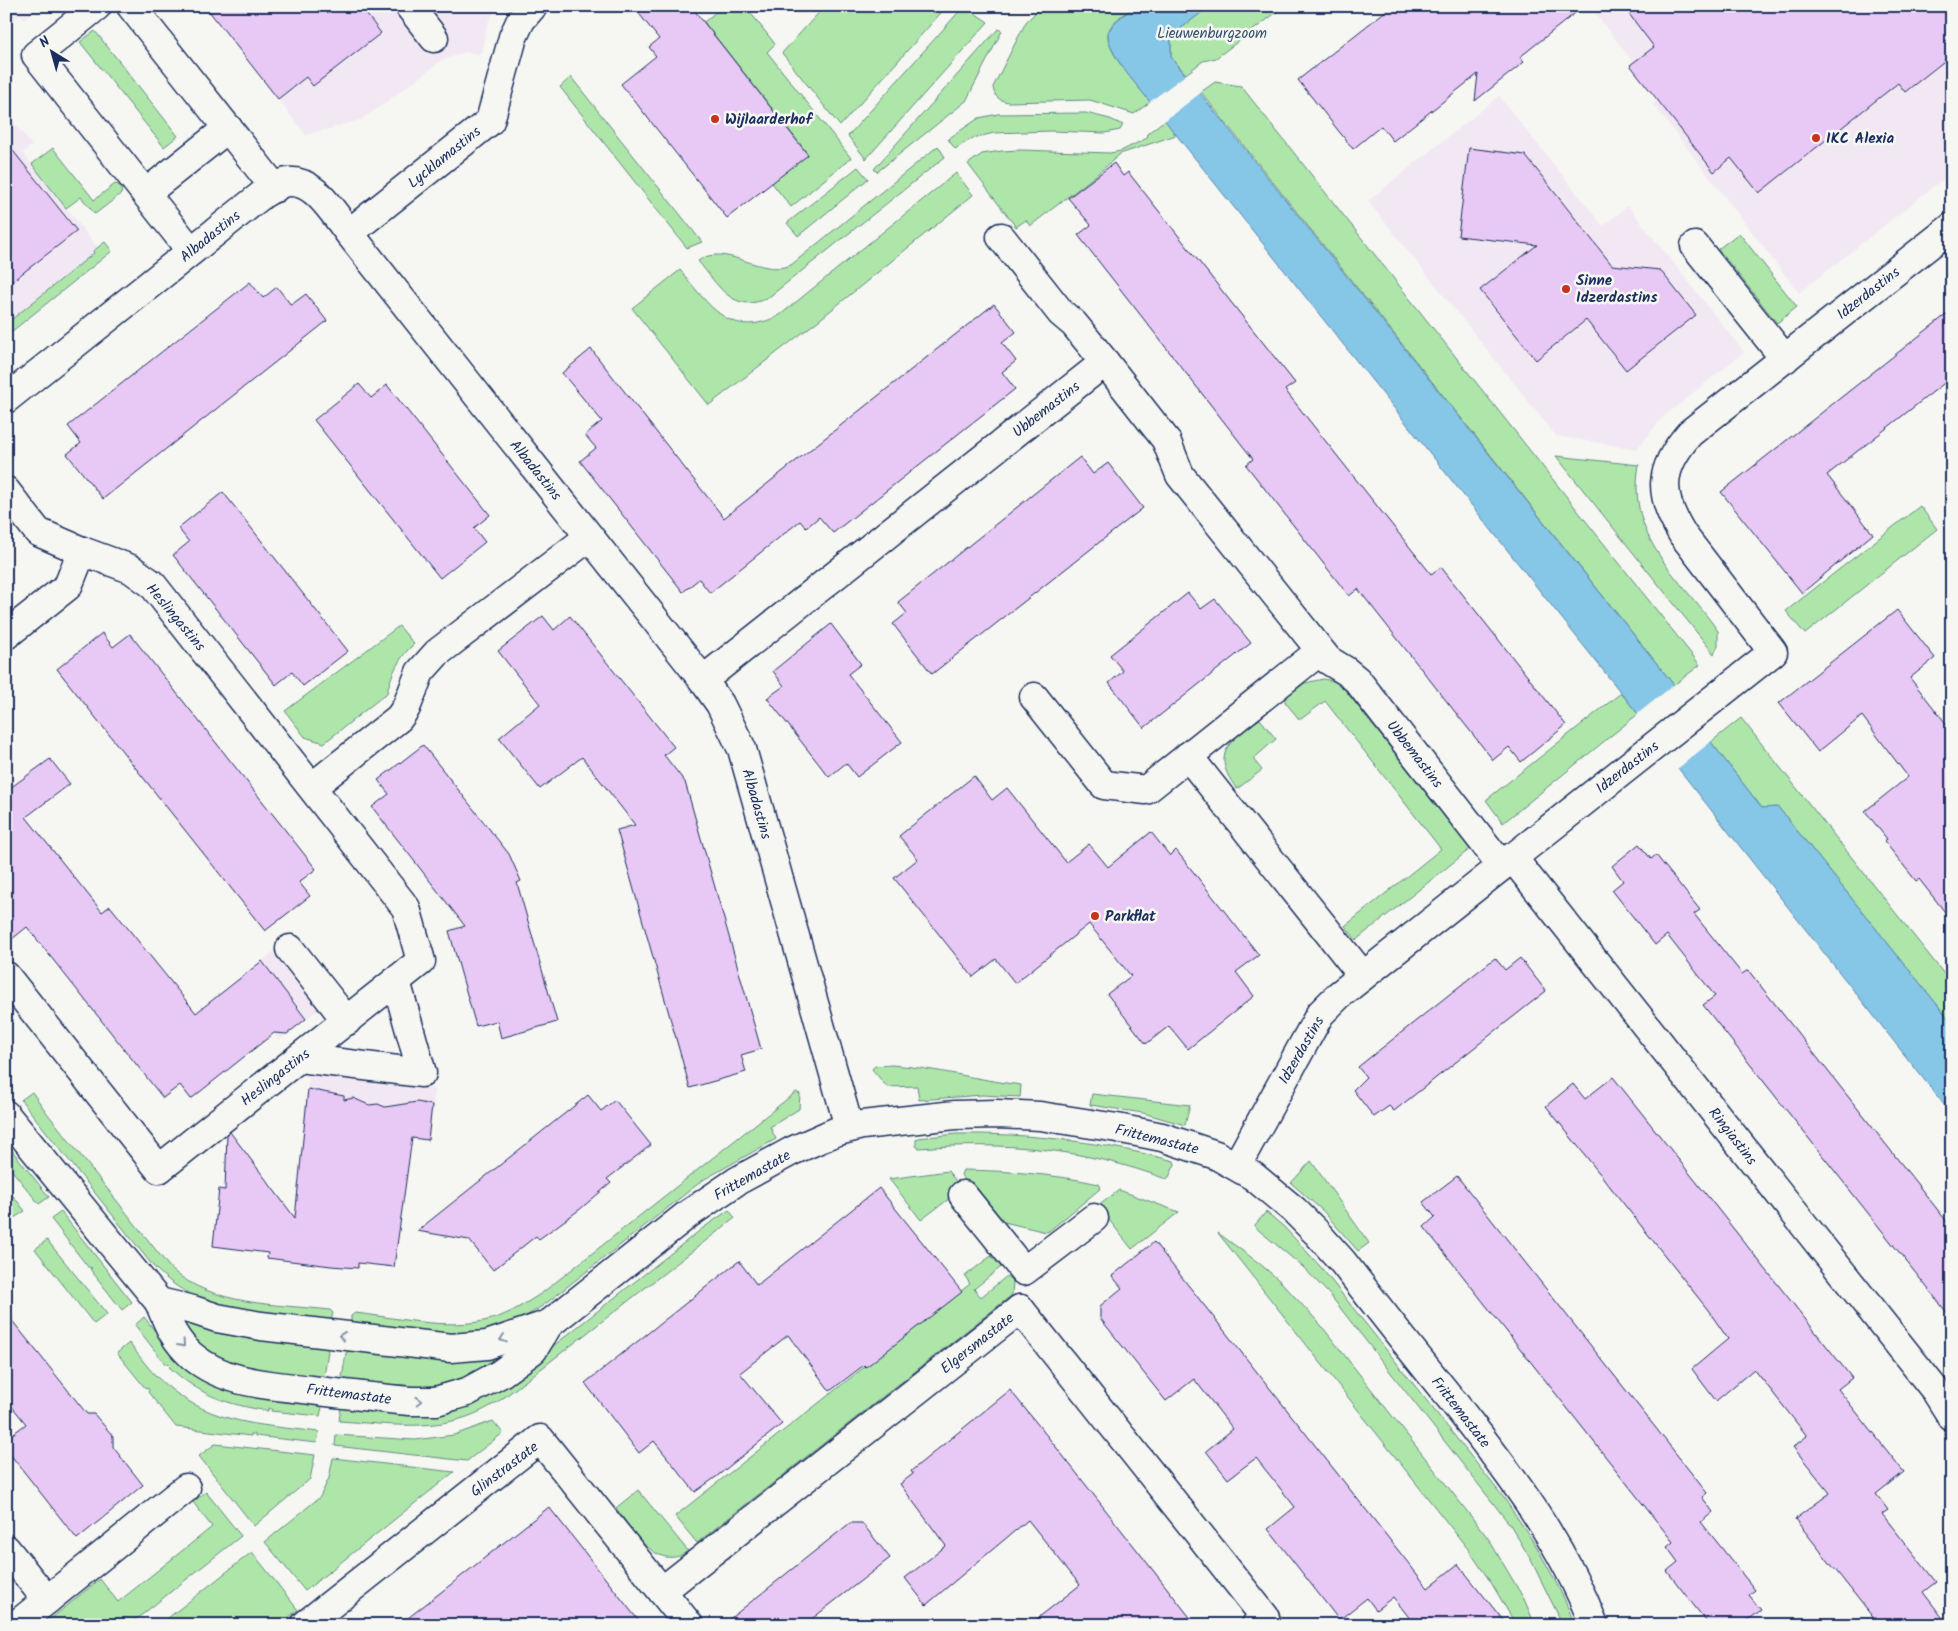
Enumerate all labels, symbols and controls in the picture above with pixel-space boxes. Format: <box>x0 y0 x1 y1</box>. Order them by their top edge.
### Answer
park label: Lieuwenburgzoom <box>1157 22 1267 46</box>
north arrow <box>28 28 78 78</box>
text: N <box>35 31 55 54</box>
place label: Wijlaarderhof <box>725 108 813 132</box>
marker: Wijlaarderhof <box>709 113 721 125</box>
street label: Lycklamastins <box>403 120 487 195</box>
place label: IKC Alexia <box>1826 127 1894 151</box>
marker: IKC Alexia <box>1810 132 1822 144</box>
street label: Albadastins <box>175 204 247 269</box>
street label: Idzerdastins <box>1832 261 1906 326</box>
place label: Sinne Idzerdastins <box>1576 269 1657 310</box>
marker: Sinne Idzerdastins <box>1560 283 1572 295</box>
street label: Ubbemastins <box>1007 375 1086 444</box>
street label: Albadastins <box>503 435 568 507</box>
street label: Heslingastins <box>139 578 211 658</box>
street label: Ubbemastins <box>1380 715 1449 794</box>
street label: Idzerdastins <box>1591 735 1665 800</box>
street label: Albadastins <box>735 766 778 843</box>
place label: Parkflat <box>1105 905 1156 929</box>
marker: Parkflat <box>1089 910 1101 922</box>
street label: Idzerdastins <box>1273 1011 1331 1089</box>
street label: Heslingastins <box>236 1042 316 1113</box>
street label: Ringiastins <box>1702 1102 1763 1171</box>
street label: Frittemastate <box>1112 1118 1201 1162</box>
street label: Frittemastate <box>709 1144 796 1208</box>
street label: Elgersmastate <box>935 1307 1020 1380</box>
one-way arrow <box>338 1331 346 1342</box>
one-way arrow <box>499 1333 508 1343</box>
one-way arrow <box>176 1339 185 1348</box>
street label: Frittemastate <box>1424 1372 1496 1454</box>
street label: Frittemastate <box>305 1378 393 1412</box>
one-way arrow <box>416 1396 423 1406</box>
street label: Glinstrastate <box>465 1436 544 1504</box>

